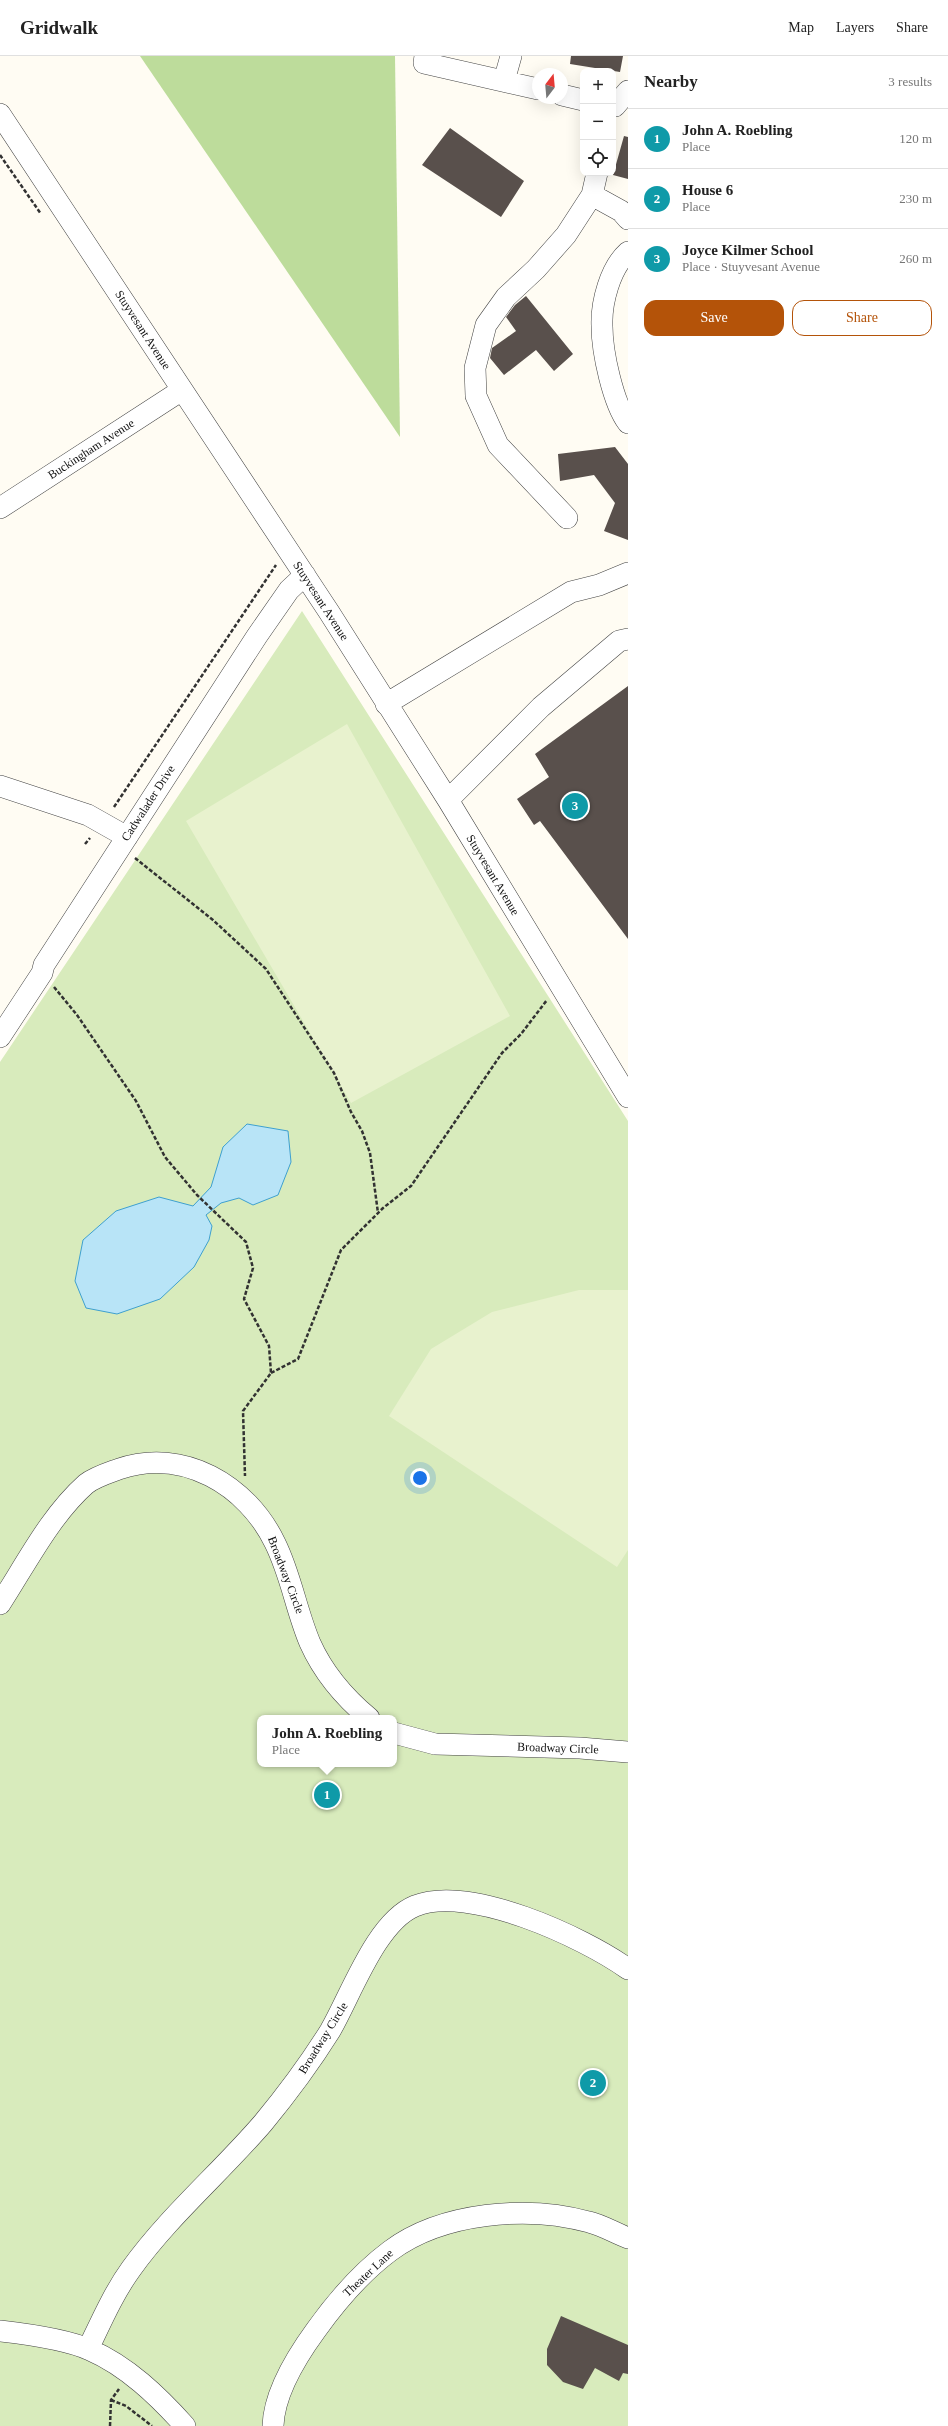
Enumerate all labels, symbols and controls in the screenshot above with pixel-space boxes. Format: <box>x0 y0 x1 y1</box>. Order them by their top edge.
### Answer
text: Gridwalk <box>20 17 98 38</box>
text: Map <box>788 20 814 35</box>
text: Layers <box>836 20 874 35</box>
text: Share <box>896 20 928 35</box>
north arrow <box>532 68 568 104</box>
map controls <box>580 68 616 176</box>
button: + <box>580 68 616 104</box>
text: Nearby <box>644 72 698 91</box>
text: 3 results <box>888 74 932 89</box>
button: − <box>580 104 616 140</box>
text: John A. Roebling <box>682 122 792 138</box>
text: 1 <box>654 131 660 146</box>
text: 120 m <box>899 131 932 146</box>
text: Place <box>682 139 710 154</box>
button: locate <box>580 140 616 176</box>
text: House 6 <box>682 182 733 198</box>
text: 2 <box>654 191 660 206</box>
text: 230 m <box>899 191 932 206</box>
text: Place <box>682 199 710 214</box>
text: Joyce Kilmer School <box>682 242 813 258</box>
text: 3 <box>654 251 660 266</box>
text: 260 m <box>899 251 932 266</box>
text: Place · Stuyvesant Avenue <box>682 259 820 274</box>
street label: Stuyvesant Avenue <box>112 288 174 372</box>
button: Save <box>644 300 784 336</box>
button: Share <box>792 300 932 336</box>
street label: Buckingham Avenue <box>45 416 137 482</box>
street label: Stuyvesant Avenue <box>290 559 352 643</box>
street label: Cadwalader Drive <box>118 762 178 844</box>
pin: 3 <box>562 791 588 821</box>
street label: Stuyvesant Avenue <box>463 832 523 918</box>
your location <box>410 1468 430 1488</box>
street label: Broadway Circle <box>265 1534 307 1616</box>
popup <box>257 1715 397 1767</box>
text: John A. Roebling <box>272 1725 382 1741</box>
street label: Broadway Circle <box>517 1740 599 1756</box>
text: Place <box>272 1742 300 1757</box>
pin: 1 <box>314 1780 340 1810</box>
street label: Broadway Circle <box>295 2000 351 2076</box>
pin: 2 <box>580 2068 606 2098</box>
street label: Theater Lane <box>340 2246 396 2300</box>

